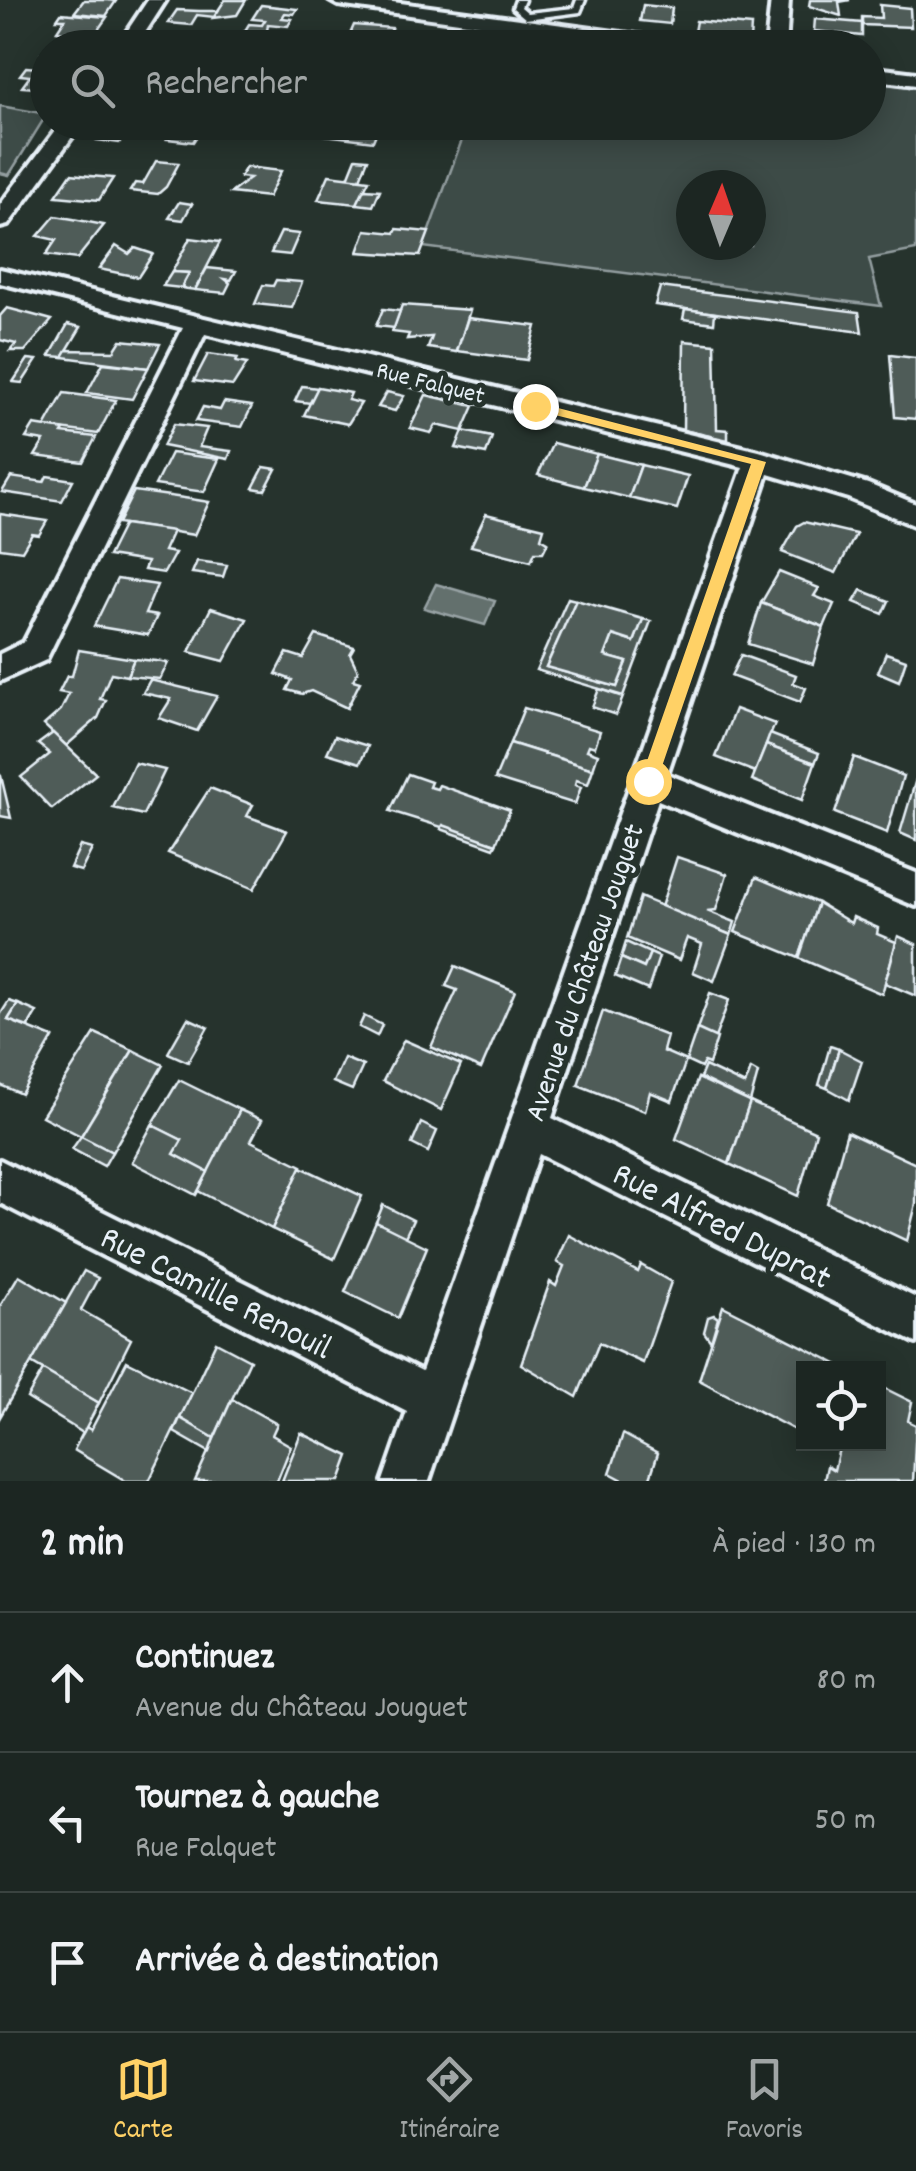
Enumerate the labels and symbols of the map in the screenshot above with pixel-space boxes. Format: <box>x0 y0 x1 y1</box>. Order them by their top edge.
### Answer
north arrow <box>676 170 766 260</box>
street label: Rue Falquet <box>372 354 488 416</box>
route end <box>513 384 559 430</box>
route start <box>626 759 672 805</box>
street label: Avenue du Château Jouguet <box>516 819 658 1128</box>
street label: Rue Alfred Duprat <box>603 1152 839 1305</box>
street label: Rue Camille Renouil <box>90 1216 339 1375</box>

